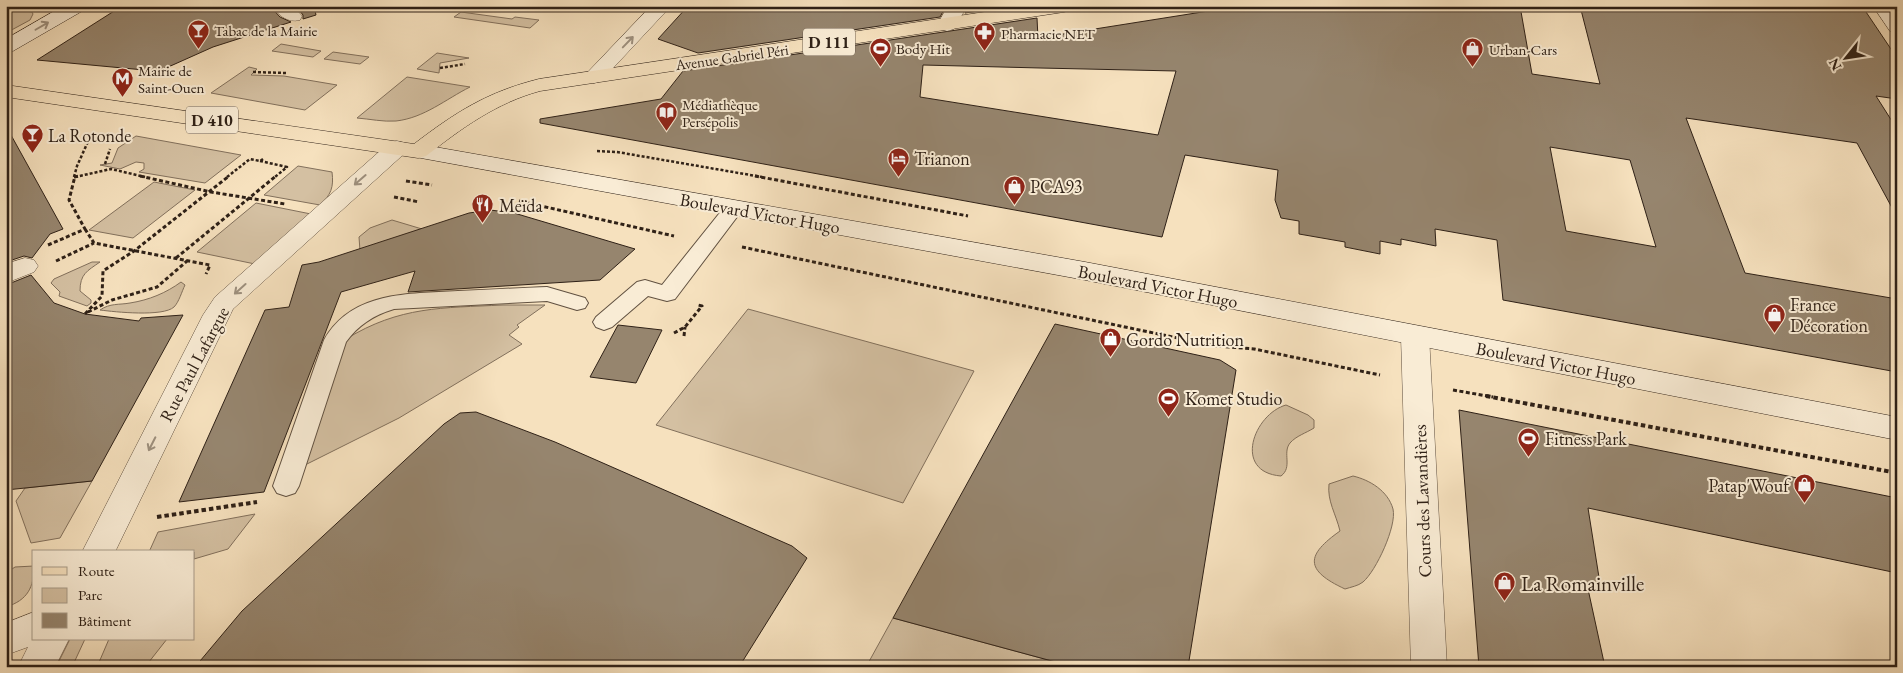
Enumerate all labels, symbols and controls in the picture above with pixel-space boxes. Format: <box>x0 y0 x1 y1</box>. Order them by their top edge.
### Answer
bar icon: Tabac de la Mairie <box>186 18 210 49</box>
one-way arrow <box>34 21 48 31</box>
place label: Tabac de la Mairie <box>214 21 318 40</box>
pharmacy icon: Pharmacie NET <box>973 21 997 52</box>
place label: Pharmacie NET <box>1001 24 1096 43</box>
road number: D 111 <box>803 28 855 56</box>
north arrow <box>1820 32 1870 82</box>
one-way arrow <box>622 36 634 48</box>
sports icon: Body Hit <box>868 36 892 67</box>
shop icon: Urban-Cars <box>1461 37 1485 68</box>
place label: Body Hit <box>896 39 950 58</box>
street label: Avenue Gabriel Péri <box>673 40 790 74</box>
place label: Urban-Cars <box>1489 40 1557 59</box>
text: N <box>1824 55 1845 74</box>
place label: Mairie de Saint-Ouen <box>138 61 205 97</box>
metro station icon: Mairie de Saint-Ouen <box>110 67 134 98</box>
place label: Médiathèque Persépolis <box>682 95 758 131</box>
library icon: Médiathèque Persépolis <box>654 101 678 132</box>
road number: D 410 <box>186 106 238 134</box>
bar icon: La Rotonde <box>20 123 44 154</box>
place label: La Rotonde <box>48 124 131 147</box>
hotel icon: Trianon <box>886 146 910 177</box>
place label: Trianon <box>914 147 970 170</box>
one-way arrow <box>354 174 367 186</box>
shop icon: PCA93 <box>1002 174 1026 205</box>
place label: PCA93 <box>1030 175 1082 198</box>
street label: Boulevard Victor Hugo <box>678 188 842 238</box>
restaurant icon: Meïda <box>471 193 495 224</box>
place label: Meïda <box>499 194 543 217</box>
street label: Boulevard Victor Hugo <box>1076 259 1240 313</box>
one-way arrow <box>233 283 246 295</box>
place label: France Décoration <box>1790 293 1868 337</box>
shop icon: France Décoration <box>1762 302 1786 333</box>
street label: Rue Paul Lafargue <box>154 303 234 425</box>
shop icon: Gordo Nutrition <box>1098 327 1122 358</box>
place label: Gordo Nutrition <box>1126 328 1244 351</box>
street label: Boulevard Victor Hugo <box>1474 336 1638 390</box>
sports icon: Komet Studio <box>1157 386 1181 417</box>
place label: Komet Studio <box>1185 387 1282 410</box>
street label: Cours des Lavandières <box>1408 424 1436 578</box>
sports icon: Fitness Park <box>1517 426 1541 457</box>
place label: Fitness Park <box>1545 427 1627 450</box>
one-way arrow <box>147 437 157 452</box>
shop icon: Patap'Wouf <box>1793 473 1817 504</box>
place label: Patap'Wouf <box>1708 474 1791 497</box>
legend <box>32 550 195 640</box>
text: Route <box>78 561 115 580</box>
place label: La Romainville <box>1521 570 1644 597</box>
shop icon: La Romainville <box>1493 571 1517 602</box>
text: Parc <box>78 585 103 604</box>
text: Bâtiment <box>78 611 132 630</box>

